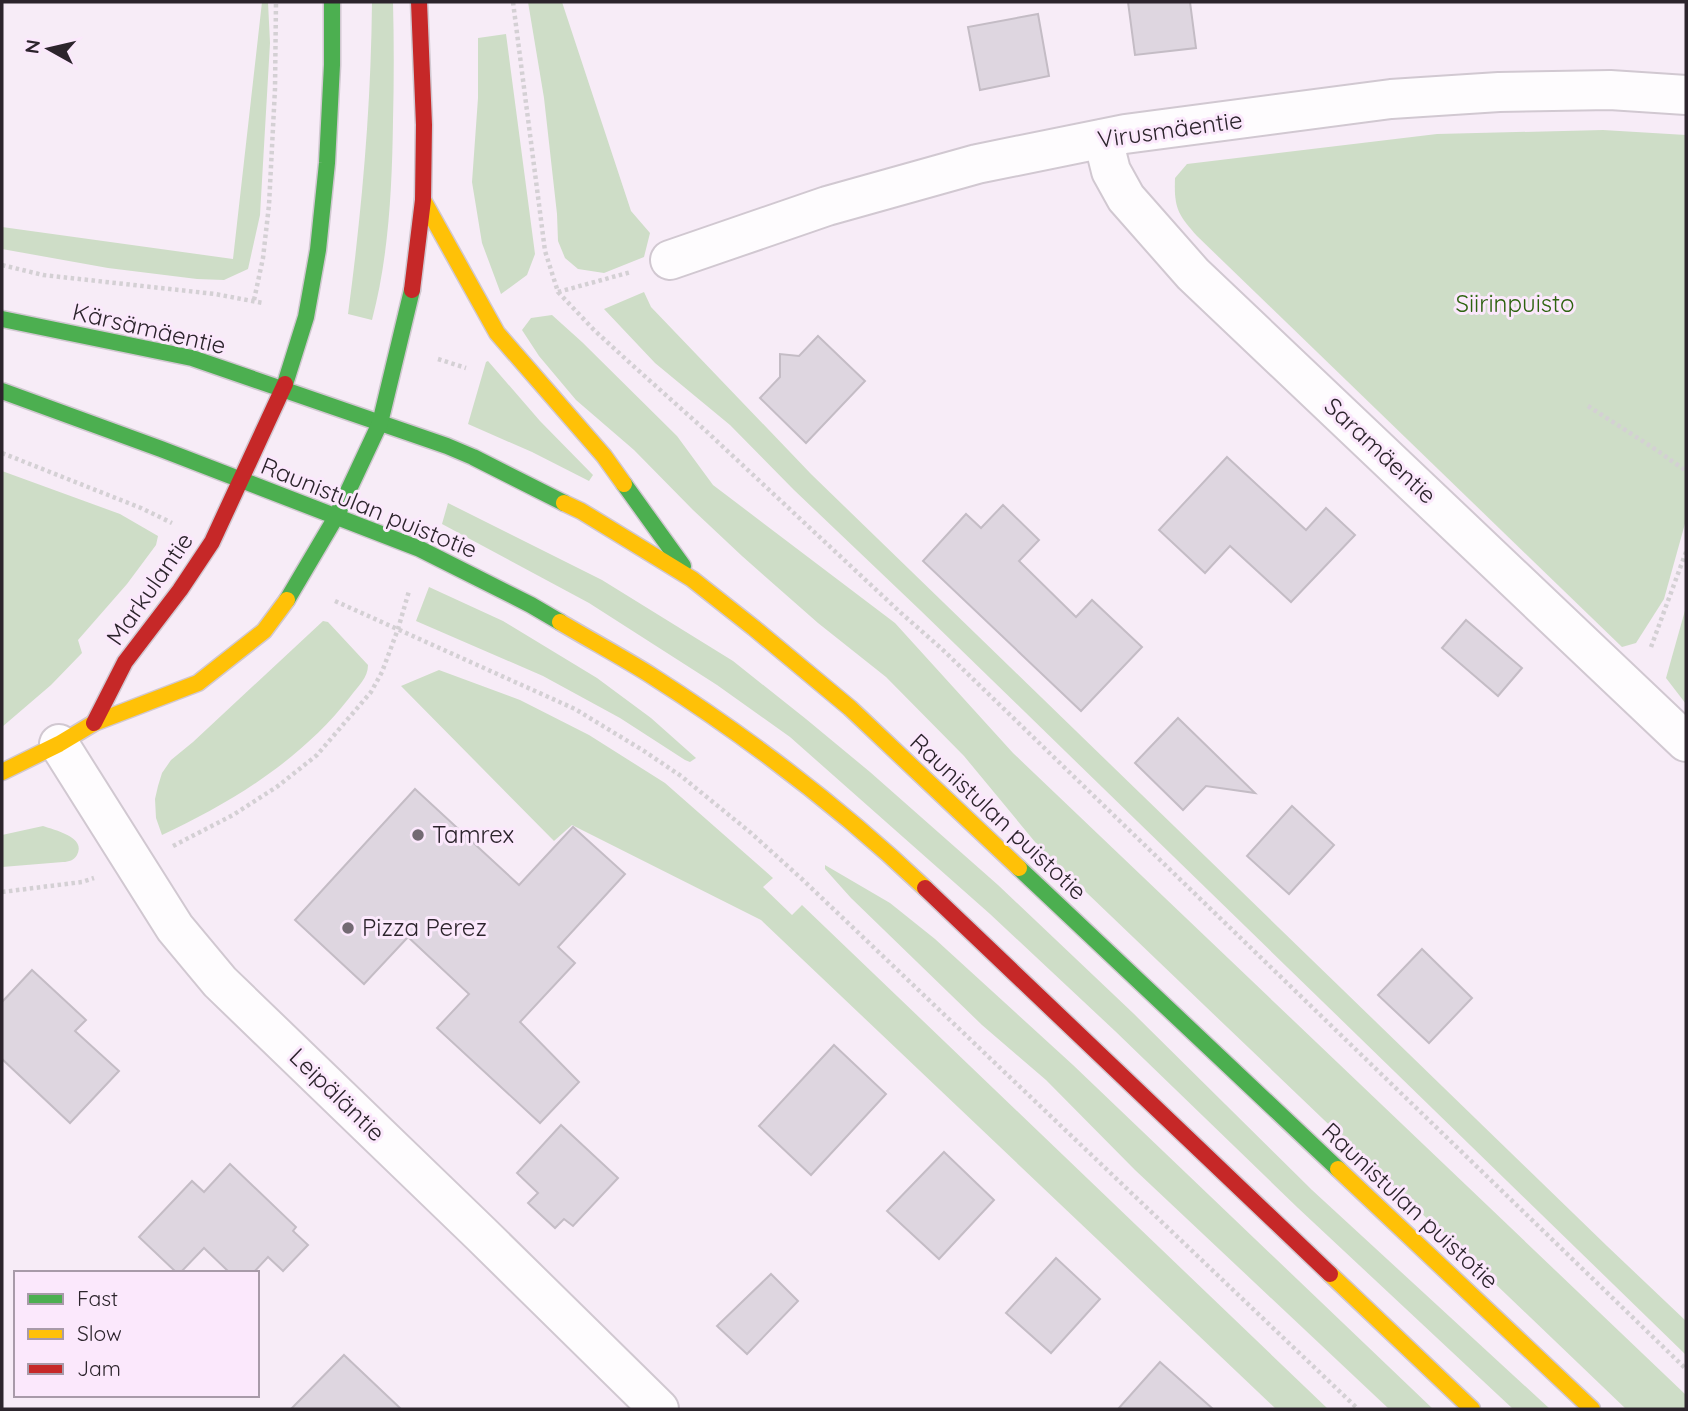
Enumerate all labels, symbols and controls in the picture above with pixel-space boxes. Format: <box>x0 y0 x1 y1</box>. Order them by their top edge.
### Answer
north arrow <box>14 14 84 84</box>
text: N <box>19 38 45 55</box>
street label: Virusmäentie <box>1096 104 1244 154</box>
park label: Siirinpuisto <box>1455 288 1575 318</box>
street label: Kärsämäentie <box>70 296 229 360</box>
street label: Saramäentie <box>1318 391 1443 510</box>
street label: Raunistulan puistotie <box>257 450 482 564</box>
street label: Markulantie <box>99 526 199 651</box>
street label: Raunistulan puistotie <box>904 727 1093 906</box>
place label: Tamrex <box>432 819 514 849</box>
marker: Tamrex <box>410 827 426 843</box>
place label: Pizza Perez <box>362 912 487 942</box>
marker: Pizza Perez <box>340 920 356 936</box>
street label: Leipäläntie <box>284 1041 392 1147</box>
street label: Raunistulan puistotie <box>1316 1116 1505 1295</box>
legend <box>14 1271 259 1397</box>
text: Fast <box>77 1285 118 1311</box>
text: Slow <box>77 1320 122 1346</box>
text: Jam <box>77 1355 121 1381</box>

